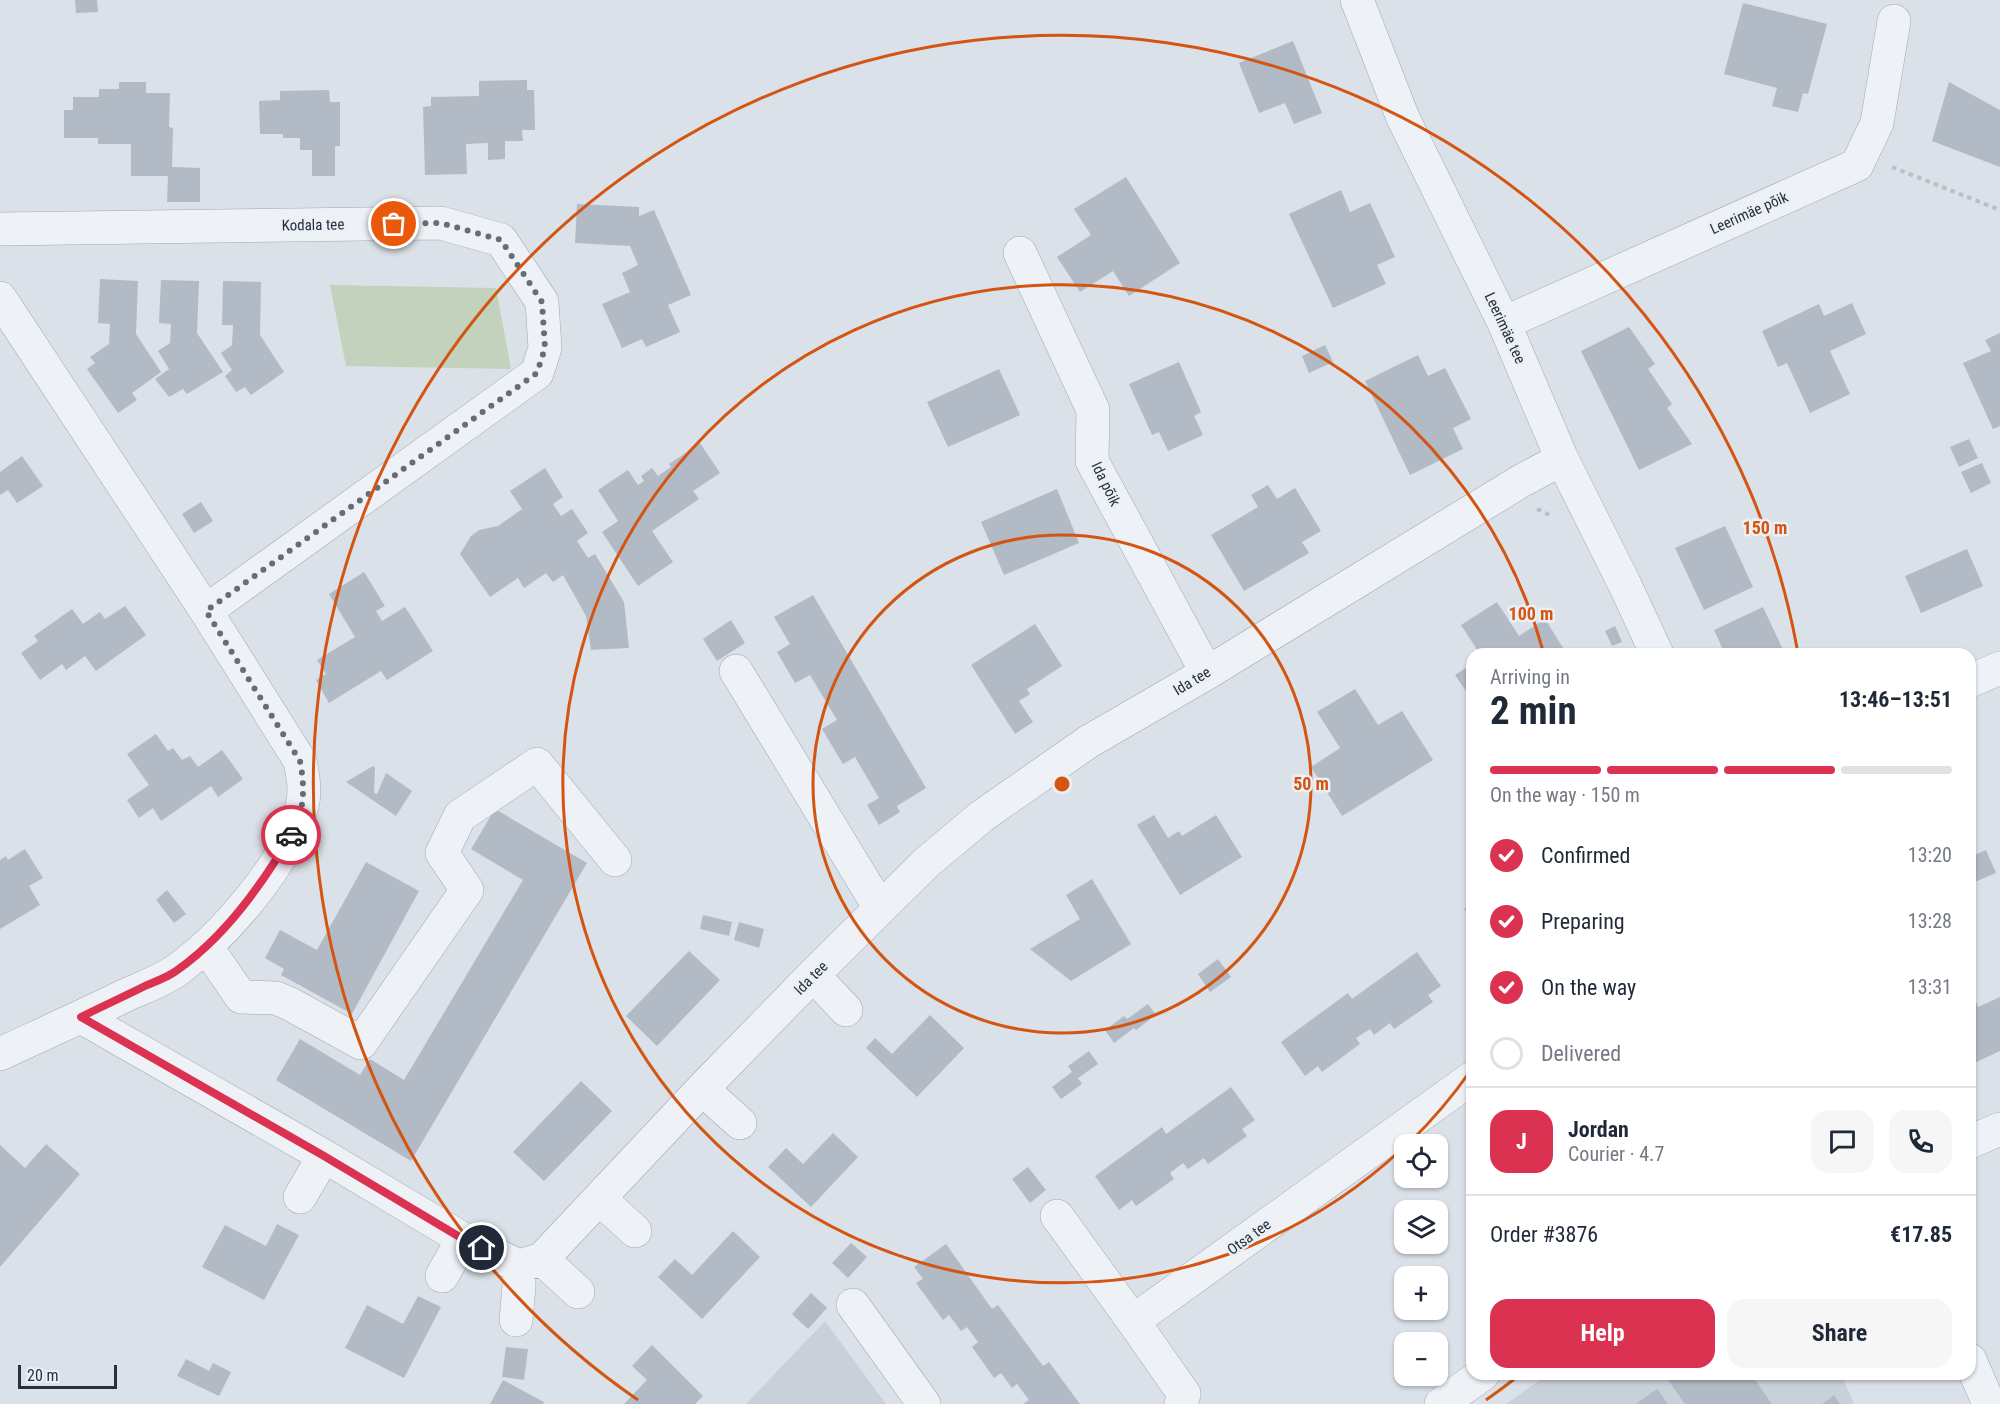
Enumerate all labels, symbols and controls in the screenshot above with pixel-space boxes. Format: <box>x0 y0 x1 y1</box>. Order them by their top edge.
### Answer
street label: Leerimäe põik <box>1707 188 1791 238</box>
pin <box>368 198 419 249</box>
icon: bag <box>377 207 410 240</box>
street label: Kodala tee <box>281 215 345 235</box>
street label: Leerimäe tee <box>1481 289 1529 367</box>
street label: Ida põik <box>1088 459 1124 509</box>
text: 150 m <box>1743 517 1787 538</box>
text: 100 m <box>1509 603 1553 624</box>
street label: Ida tee <box>1170 663 1214 699</box>
text: Arriving in <box>1490 665 1570 689</box>
text: 13:46–13:51 <box>1839 687 1952 712</box>
text: 2 min <box>1490 688 1577 734</box>
text: 50 m <box>1293 773 1329 794</box>
centre of rings <box>1052 774 1072 794</box>
text: On the way · 150 m <box>1490 783 1640 807</box>
courier <box>261 805 321 865</box>
icon: car <box>275 819 308 852</box>
icon: check <box>1490 839 1523 872</box>
text: Confirmed <box>1541 843 1630 868</box>
text: 13:20 <box>1908 843 1952 867</box>
icon: check <box>1490 905 1523 938</box>
text: Preparing <box>1541 909 1625 934</box>
text: 13:28 <box>1908 909 1952 933</box>
street label: Ida tee <box>790 957 832 999</box>
icon: check <box>1490 971 1523 1004</box>
text: On the way <box>1541 975 1636 1000</box>
text: 13:31 <box>1908 975 1952 999</box>
text: Delivered <box>1541 1041 1621 1066</box>
button: chat <box>1811 1110 1874 1173</box>
button: phone <box>1889 1110 1952 1173</box>
text: Jordan <box>1568 1117 1629 1142</box>
text: J <box>1516 1129 1527 1154</box>
map controls <box>1394 1134 1448 1386</box>
button: locate <box>1394 1134 1448 1188</box>
text: Courier · 4.7 <box>1568 1142 1664 1166</box>
button: layers <box>1394 1200 1448 1254</box>
street label: Otsa tee <box>1224 1215 1274 1259</box>
pin <box>456 1222 507 1273</box>
text: Order #3876 <box>1490 1222 1598 1247</box>
text: €17.85 <box>1890 1222 1952 1247</box>
icon: home <box>465 1231 498 1264</box>
button: + <box>1394 1266 1448 1320</box>
button: Help <box>1490 1299 1715 1368</box>
button: Share <box>1727 1299 1952 1368</box>
button: − <box>1394 1332 1448 1386</box>
scale bar <box>18 1362 117 1390</box>
text: 20 m <box>27 1366 59 1385</box>

